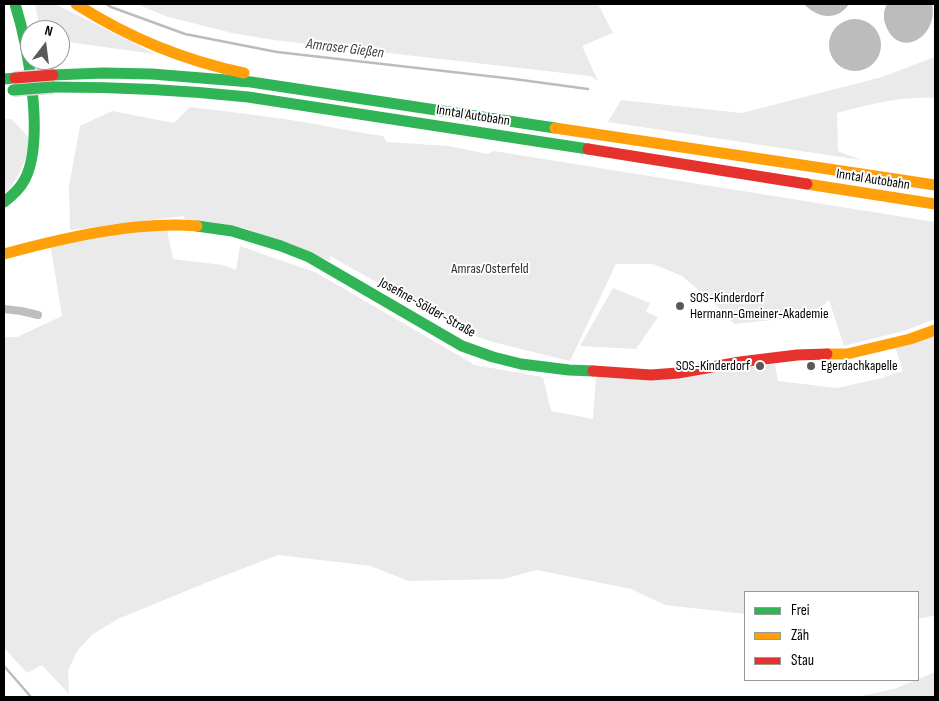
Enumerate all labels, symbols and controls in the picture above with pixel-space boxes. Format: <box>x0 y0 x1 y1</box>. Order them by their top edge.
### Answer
north arrow <box>20 20 70 70</box>
text: N <box>43 22 55 40</box>
water label: Amraser Gießen <box>305 35 385 63</box>
street label: Inntal Autobahn <box>435 102 511 130</box>
street label: Inntal Autobahn <box>835 166 911 194</box>
park label: Amras/Osterfeld <box>451 261 529 277</box>
street label: Josefine-Sölder-Straße <box>376 274 478 342</box>
place label: SOS-Kinderdorf Hermann-Gmeiner-Akademie <box>690 290 829 322</box>
marker: SOS-Kinderdorf Hermann-Gmeiner-Akademie <box>674 300 686 312</box>
place label: SOS-Kinderdorf <box>676 358 750 374</box>
place label: Egerdachkapelle <box>821 358 898 374</box>
marker: SOS-Kinderdorf <box>754 360 766 372</box>
marker: Egerdachkapelle <box>805 360 817 372</box>
legend <box>744 591 919 681</box>
text: Frei <box>791 601 810 620</box>
text: Zäh <box>791 626 809 645</box>
text: Stau <box>791 651 814 670</box>

